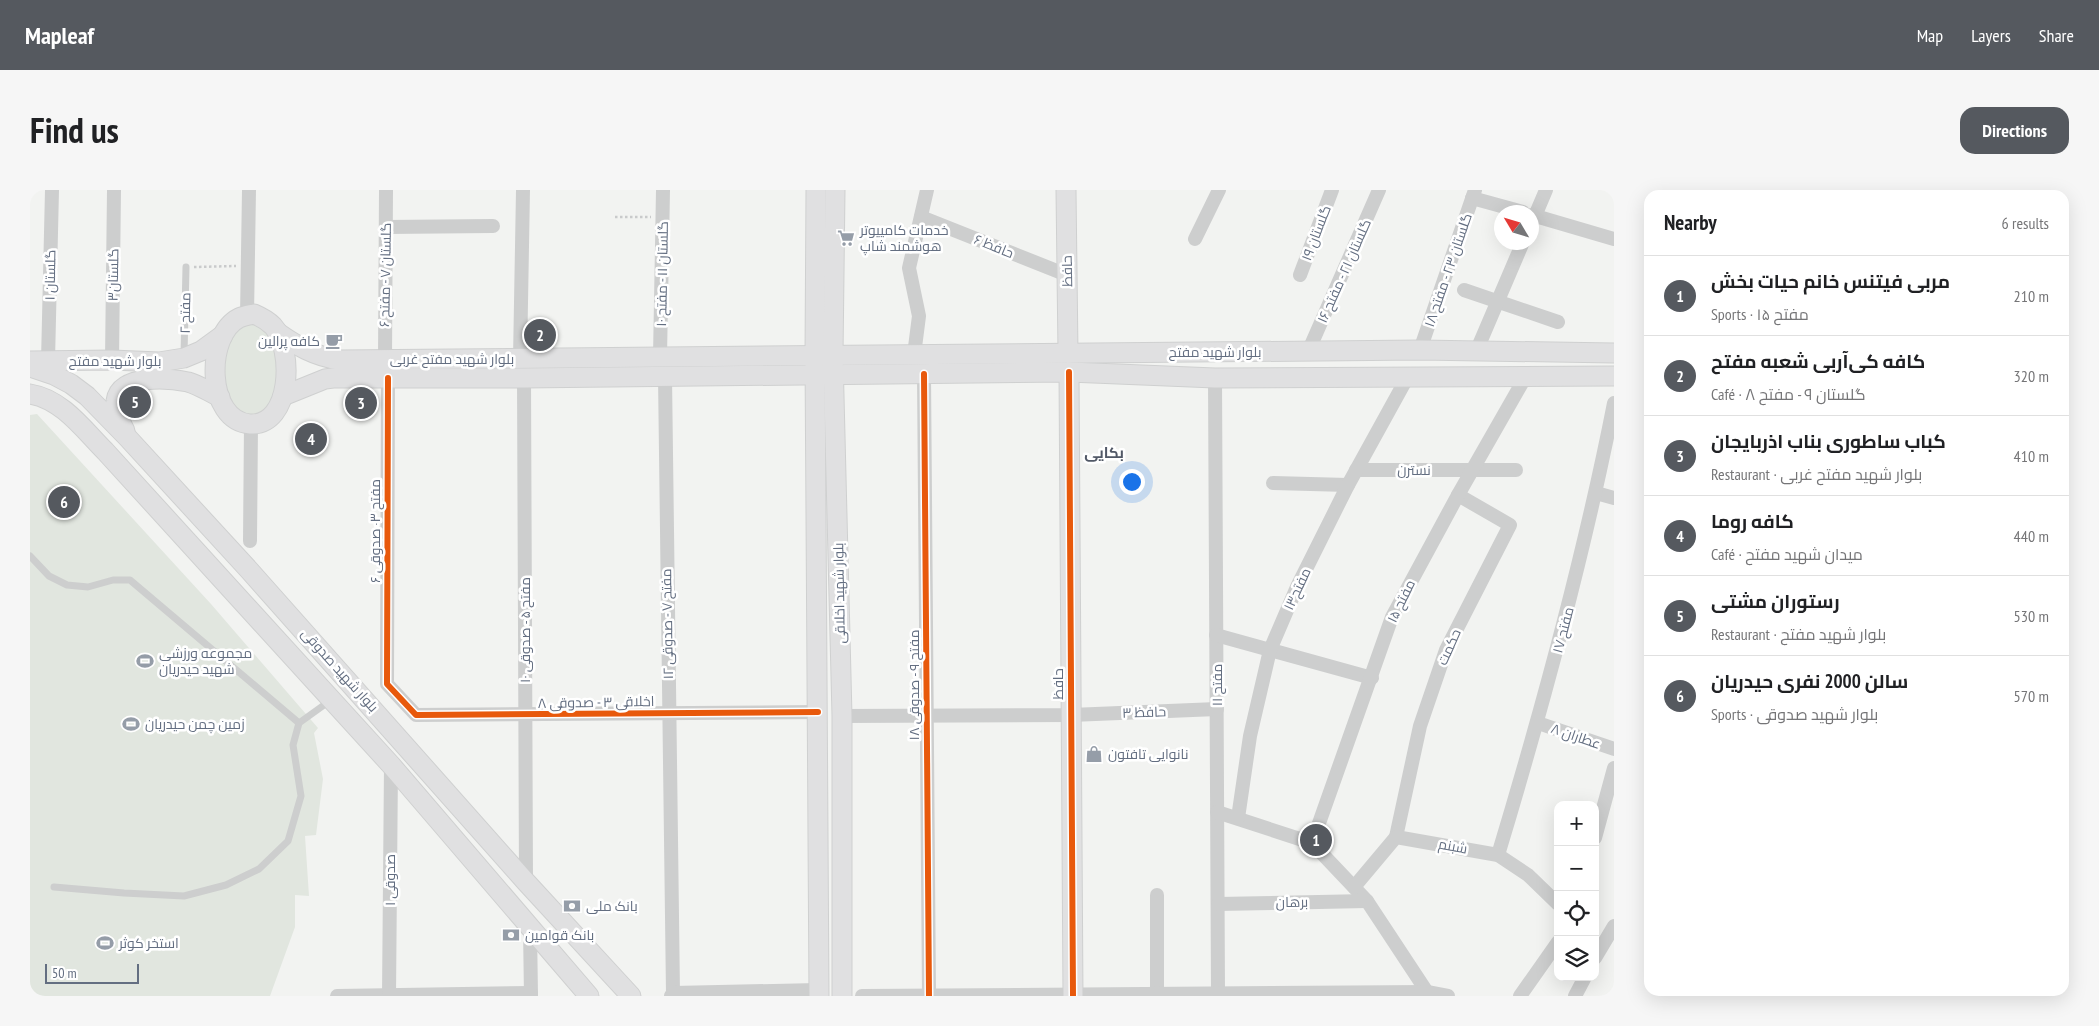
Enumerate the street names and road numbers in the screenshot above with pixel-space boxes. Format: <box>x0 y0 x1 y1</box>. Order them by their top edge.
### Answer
street label: گلستان ۱۹ <box>1297 203 1335 263</box>
street label: گلستان ۲۳ - مفتح ۱۸ <box>1420 211 1476 329</box>
street label: گلستان ۲۱ - مفتح ۱۶ <box>1313 216 1375 326</box>
street label: گلستان ۱۱ - مفتح ۱۰ <box>652 221 672 327</box>
street label: گلستان ۷ - مفتح ۶ <box>375 223 395 327</box>
street label: حافظ ۶ <box>972 230 1016 262</box>
street label: گلستان۳ <box>104 248 122 302</box>
street label: گلستان ۱ <box>41 250 59 300</box>
street label: حافظ <box>1058 255 1076 287</box>
street label: مفتح ۲ <box>176 292 194 334</box>
street label: بلوار شهید مفتح <box>1169 343 1261 361</box>
street label: بلوار شهید مفتح غربی <box>390 350 514 368</box>
street label: بلوار شهید مفتح <box>69 352 161 370</box>
street label: نسترن <box>1397 461 1431 479</box>
street label: مفتح ۳- صدوقی ۶ <box>366 479 384 583</box>
street label: بلوار شهید اخلاقی <box>829 542 849 644</box>
street label: مفتح۱۳ <box>1279 565 1315 613</box>
street label: مفتح ۷ - صدوقی ۱۲ <box>657 568 677 680</box>
street label: مفتح ۱۵ <box>1383 576 1419 626</box>
street label: مفتح ۵ - صدوقی ۱۰ <box>516 577 534 683</box>
street label: مفتح ۱۷ <box>1548 605 1578 655</box>
street label: بلوار شهید صدوقی <box>298 624 382 716</box>
street label: حکمت <box>1433 626 1465 668</box>
street label: مفتح ۹ - صدوقی ۱۸ <box>905 630 923 740</box>
street label: مفتح ۱۱ <box>1208 664 1226 706</box>
street label: حافظ <box>1049 668 1067 700</box>
street label: اخلاقی ۳ - صدوقی ۸ <box>537 692 655 712</box>
street label: حافظ ۳ <box>1122 702 1166 722</box>
street label: عطاران ۸ <box>1549 719 1603 753</box>
street label: شبنم <box>1437 834 1469 859</box>
street label: صدوقی ۱ <box>381 854 399 906</box>
street label: برهان <box>1276 893 1308 911</box>

